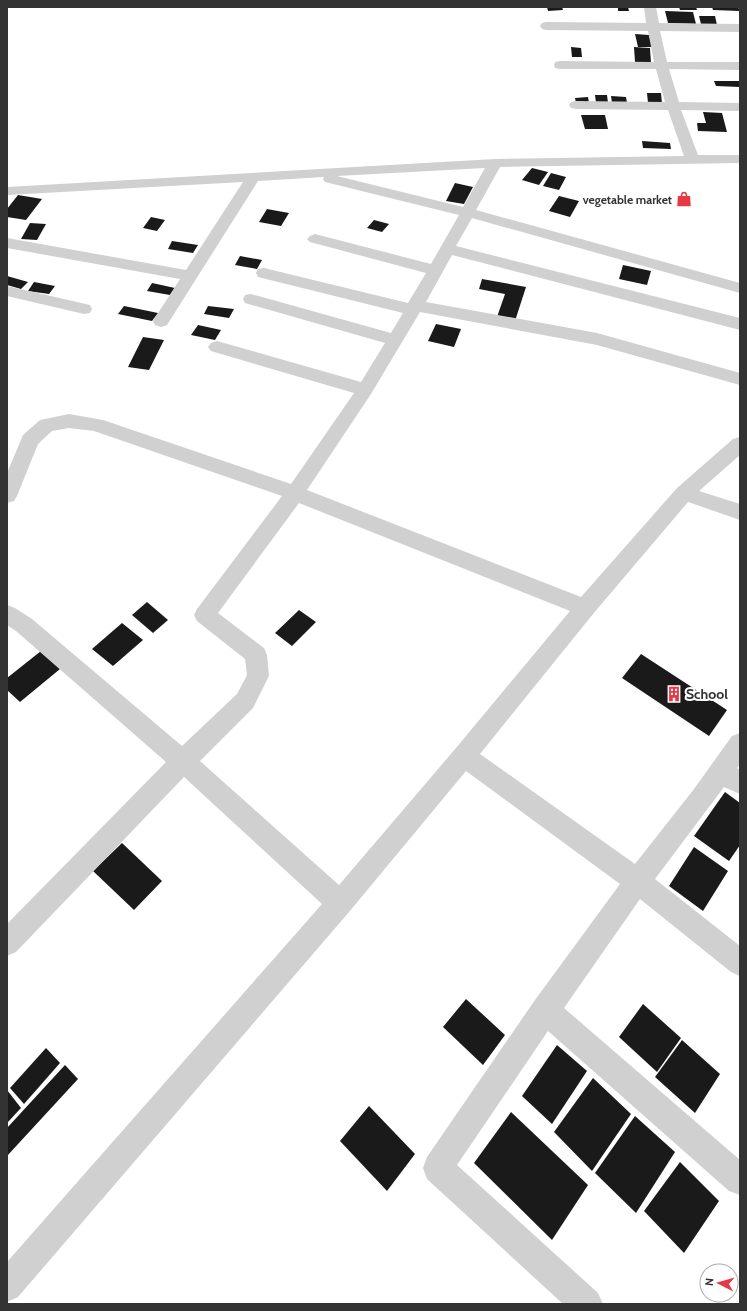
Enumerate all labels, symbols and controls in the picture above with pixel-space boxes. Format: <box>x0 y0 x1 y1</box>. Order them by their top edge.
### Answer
shop icon: vegetable market <box>675 190 693 208</box>
place label: vegetable market <box>583 192 672 207</box>
building icon: School <box>665 685 683 703</box>
place label: School <box>686 685 728 703</box>
north arrow <box>699 1263 739 1303</box>
text: N <box>702 1277 716 1287</box>

